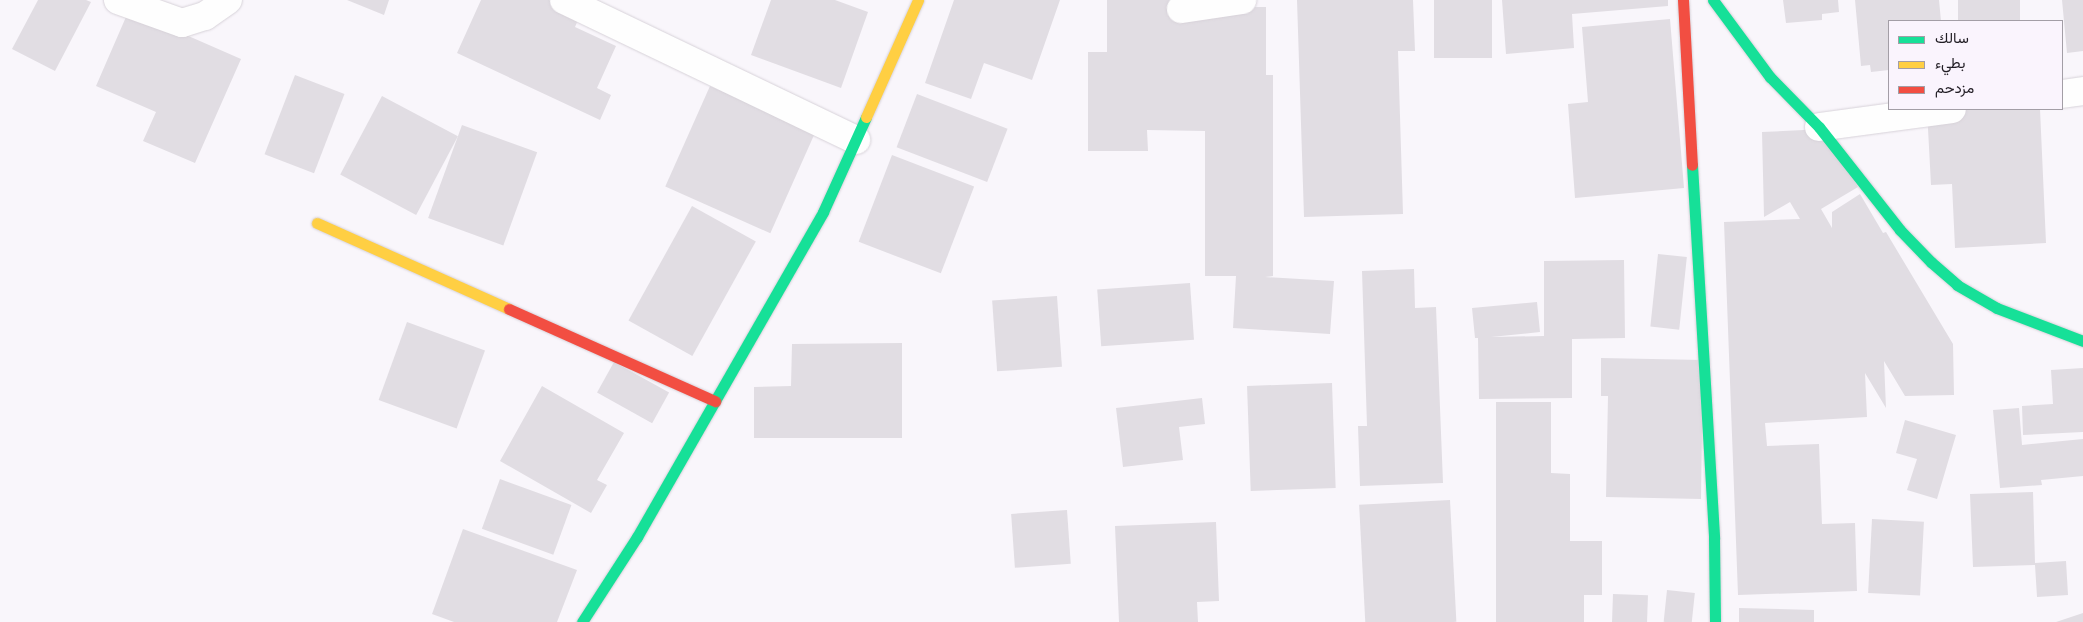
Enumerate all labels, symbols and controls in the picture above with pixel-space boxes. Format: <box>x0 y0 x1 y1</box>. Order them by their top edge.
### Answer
legend <box>1888 20 2063 110</box>
text: سالك <box>1935 28 1969 48</box>
text: بطيء <box>1935 53 1965 73</box>
text: مزدحم <box>1935 78 1974 98</box>

